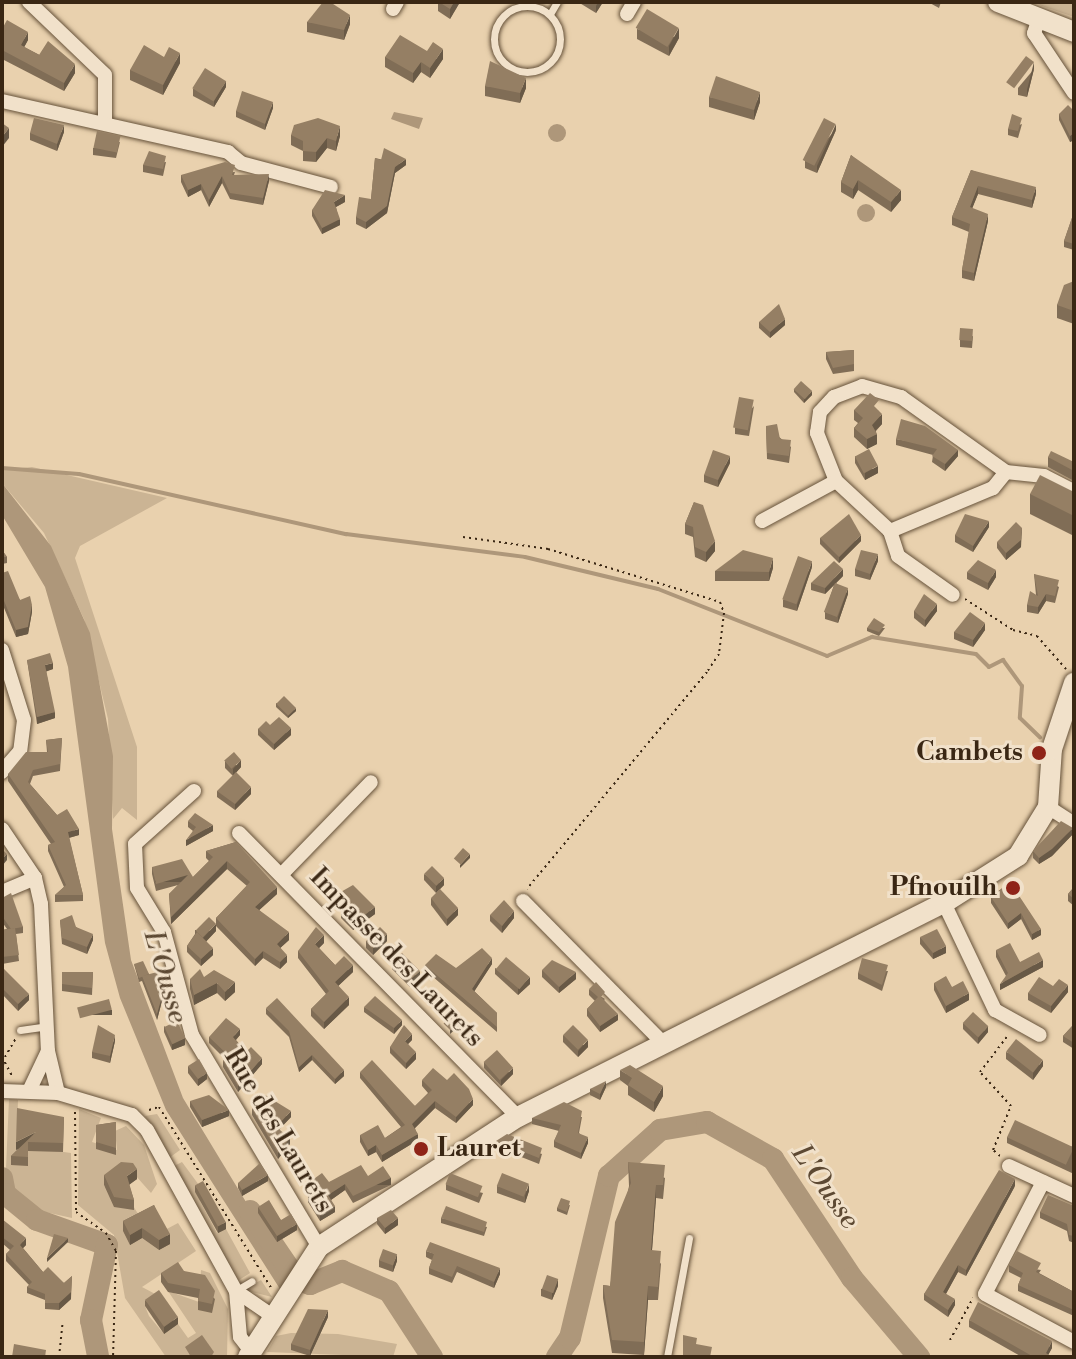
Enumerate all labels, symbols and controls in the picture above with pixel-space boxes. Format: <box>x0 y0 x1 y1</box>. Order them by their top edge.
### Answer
place label: Cambets <box>916 737 1023 769</box>
marker: Cambets <box>1030 744 1048 762</box>
street label: Impasse des Laurets <box>303 862 489 1054</box>
place label: Pfnouilh <box>890 872 997 904</box>
marker: Pfnouilh <box>1004 879 1022 897</box>
water label: L'Ousse <box>136 927 194 1027</box>
street label: Rue des Laurets <box>217 1043 339 1219</box>
place label: Lauret <box>437 1133 521 1165</box>
water label: L'Ousse <box>784 1139 866 1235</box>
marker: Lauret <box>412 1140 430 1158</box>

